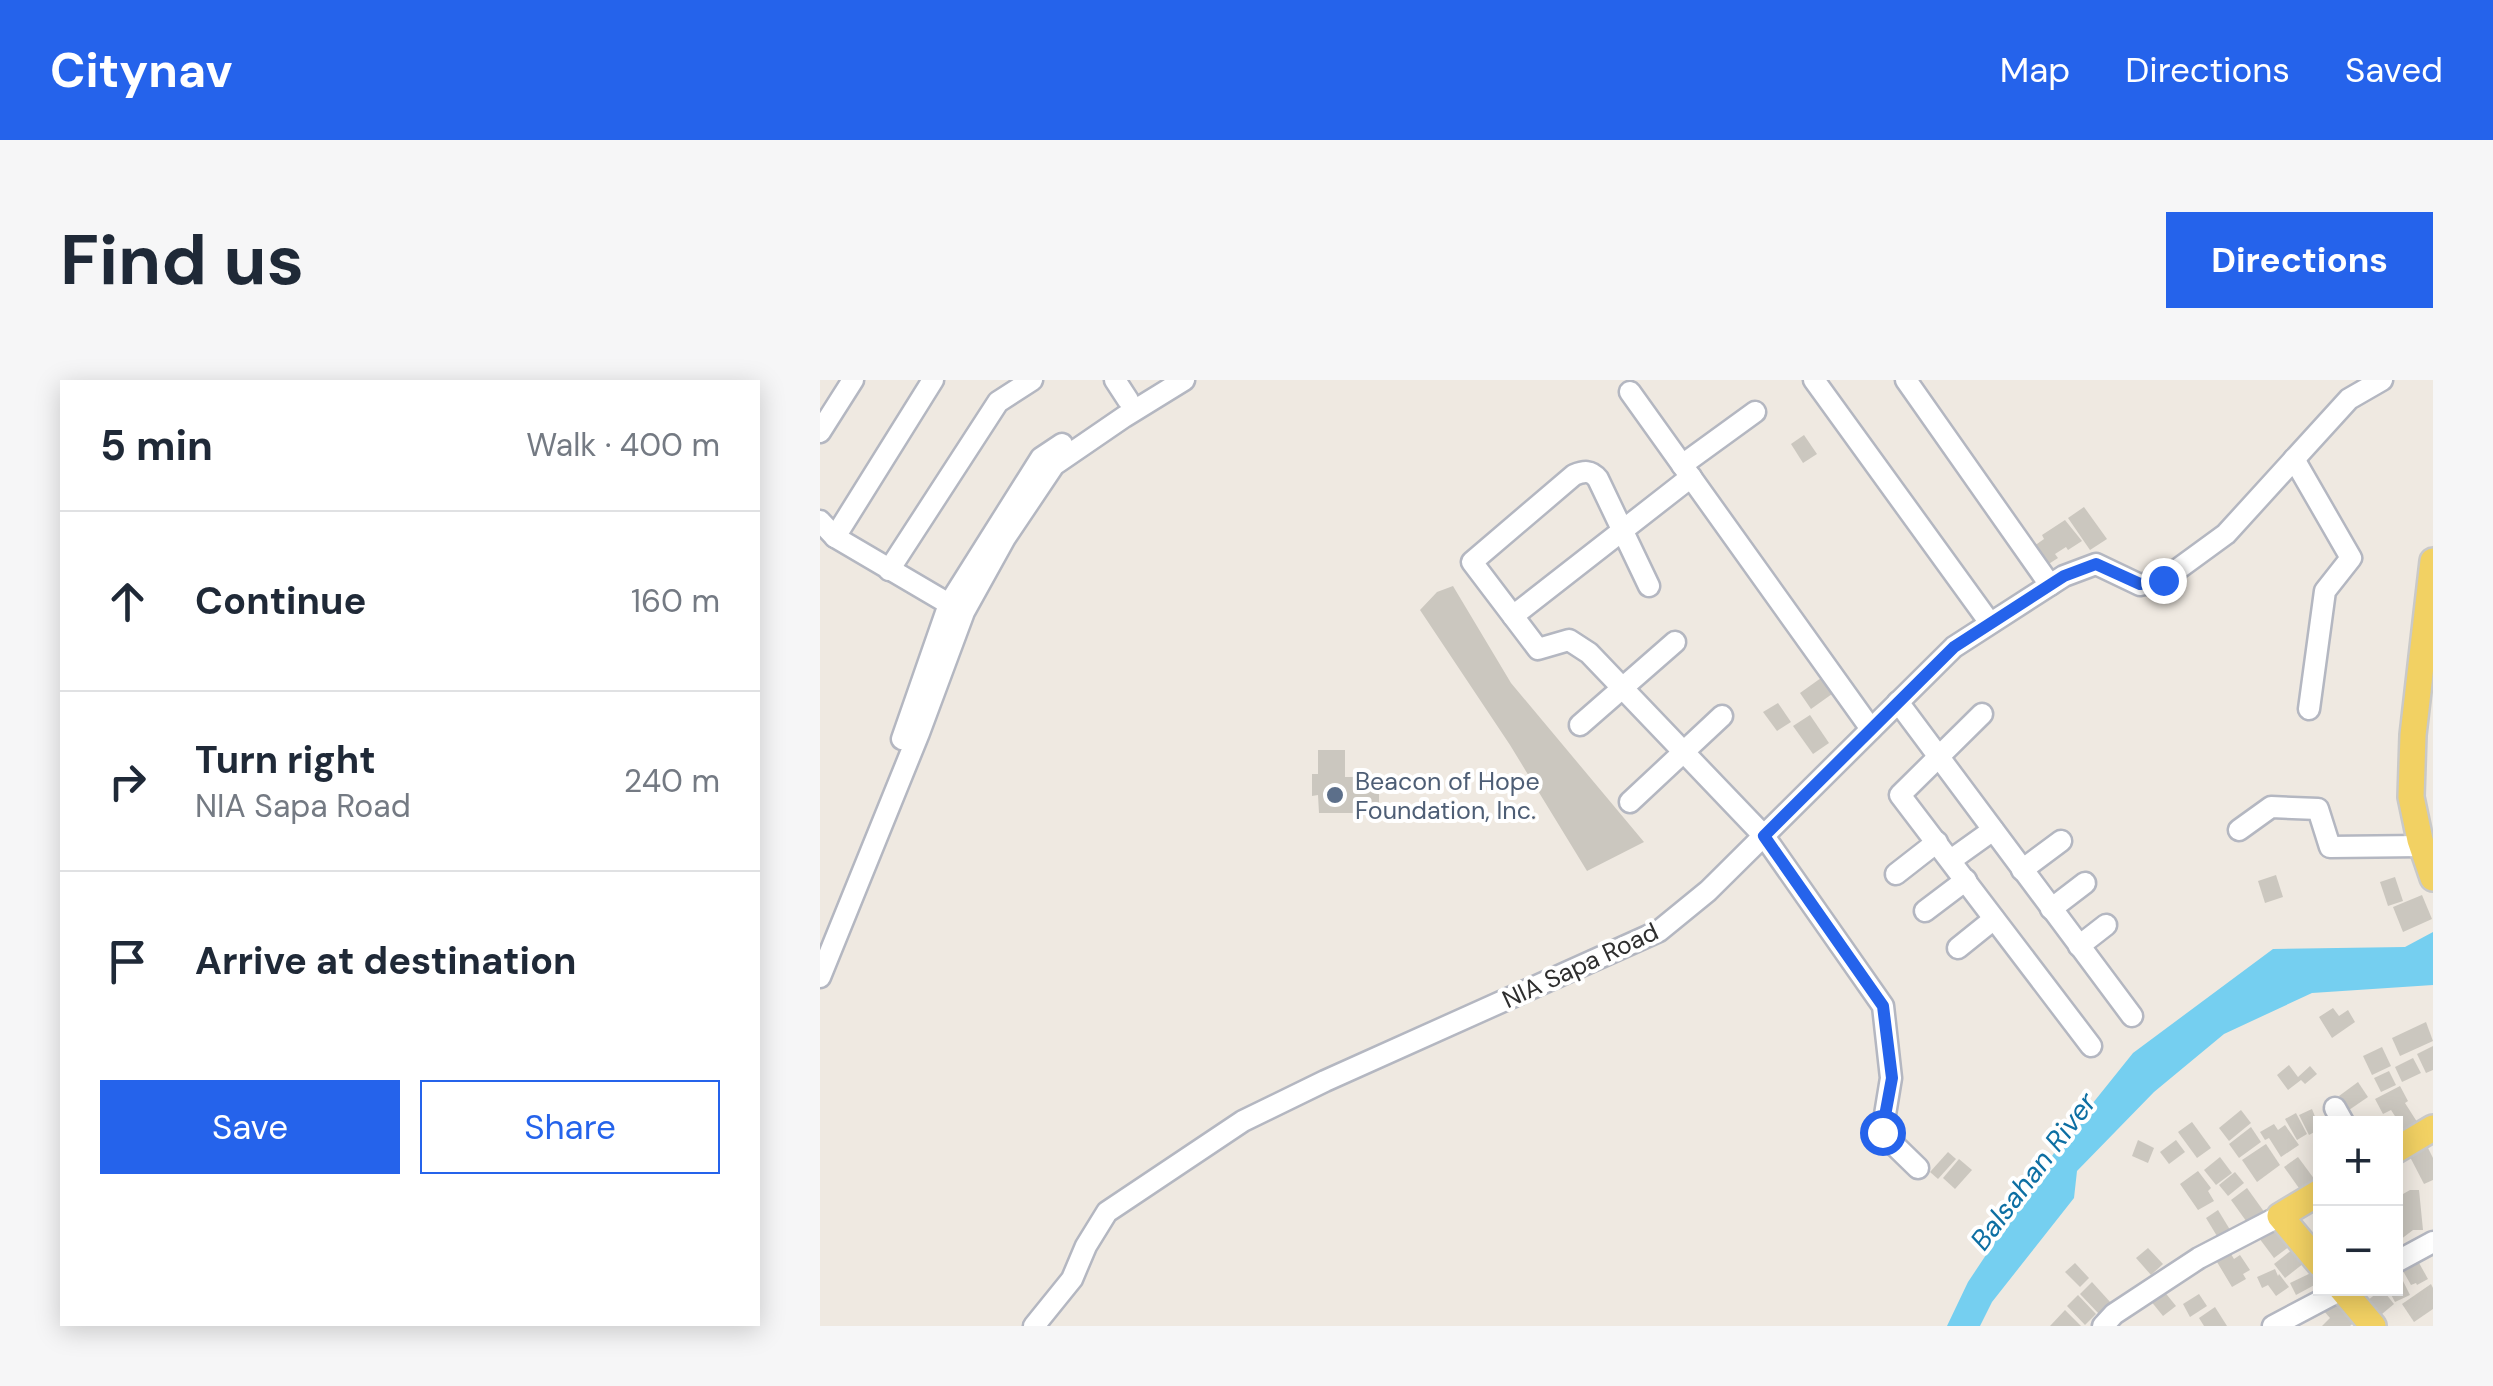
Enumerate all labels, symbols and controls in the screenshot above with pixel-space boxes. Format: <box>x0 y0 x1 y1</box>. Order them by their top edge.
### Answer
text: Citynav <box>50 39 233 102</box>
text: Map <box>2000 47 2070 93</box>
text: Directions <box>2125 47 2290 93</box>
text: Saved <box>2345 47 2443 93</box>
button: Directions <box>2166 212 2433 308</box>
text: Find us <box>60 215 304 306</box>
text: 5 min <box>100 418 213 473</box>
text: Walk · 400 m <box>526 424 720 466</box>
route end <box>2141 558 2187 604</box>
icon: ahead <box>100 574 155 629</box>
text: Continue <box>195 576 366 626</box>
text: 160 m <box>631 580 720 622</box>
text: Turn right <box>195 735 376 785</box>
icon: right <box>100 754 155 809</box>
text: 240 m <box>624 760 720 802</box>
place label: Beacon of Hope Foundation, Inc. <box>1355 765 1540 827</box>
marker: Beacon of Hope Foundation, Inc. <box>1324 784 1346 806</box>
text: NIA Sapa Road <box>195 785 411 827</box>
street label: NIA Sapa Road <box>1497 915 1664 1016</box>
icon: arrive <box>100 934 155 989</box>
text: Arrive at destination <box>195 936 577 986</box>
button: Save <box>100 1080 400 1174</box>
button: Share <box>420 1080 720 1174</box>
water label: Balsahan River <box>1962 1085 2105 1258</box>
route start <box>1860 1110 1906 1156</box>
map controls <box>2313 1116 2403 1296</box>
button: + <box>2313 1116 2403 1206</box>
button: − <box>2313 1206 2403 1296</box>

